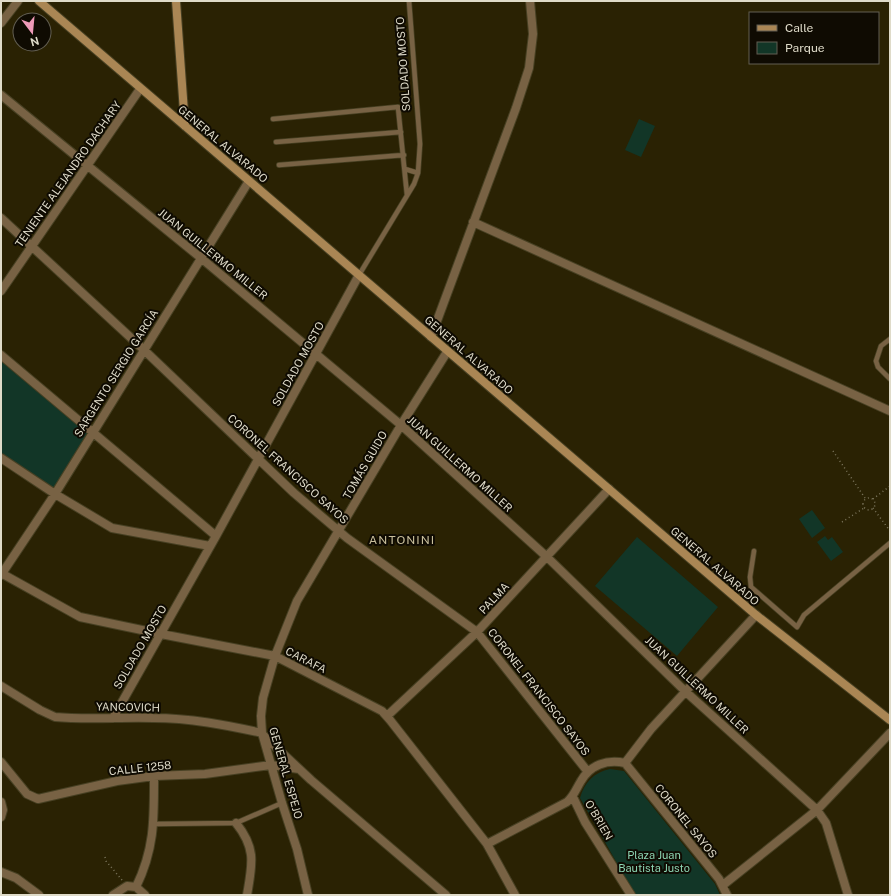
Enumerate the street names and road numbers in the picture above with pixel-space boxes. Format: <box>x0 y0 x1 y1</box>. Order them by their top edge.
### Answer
street label: SOLDADO MOSTO <box>394 16 412 112</box>
street label: TENIENTE ALEJANDRO DACHARY <box>13 98 123 249</box>
street label: GENERAL ALVARADO <box>176 103 270 185</box>
street label: JUAN GUILLERMO MILLER <box>156 206 270 302</box>
street label: SARGENTO SERGIO GARCÍA <box>71 306 160 439</box>
street label: GENERAL ALVARADO <box>422 313 516 397</box>
street label: SOLDADO MOSTO <box>270 320 326 408</box>
street label: CORONEL FRANCISCO SAYOS <box>225 412 351 526</box>
street label: JUAN GUILLERMO MILLER <box>405 414 515 514</box>
street label: TOMÁS GUIDO <box>340 428 389 501</box>
street label: GENERAL ALVARADO <box>668 524 762 608</box>
street label: PALMA <box>477 580 511 616</box>
street label: SOLDADO MOSTO <box>111 603 169 691</box>
street label: CORONEL FRANCISCO SAYOS <box>486 626 592 758</box>
street label: JUAN GUILLERMO MILLER <box>643 634 751 736</box>
street label: CARAFA <box>284 645 329 675</box>
street label: YANCOVICH <box>96 700 160 714</box>
street label: GENERAL ESPEJO <box>267 726 305 820</box>
street label: CALLE 1258 <box>108 759 172 777</box>
street label: CORONEL SAYOS <box>653 782 719 860</box>
street label: O'BRIEN <box>583 798 615 842</box>

